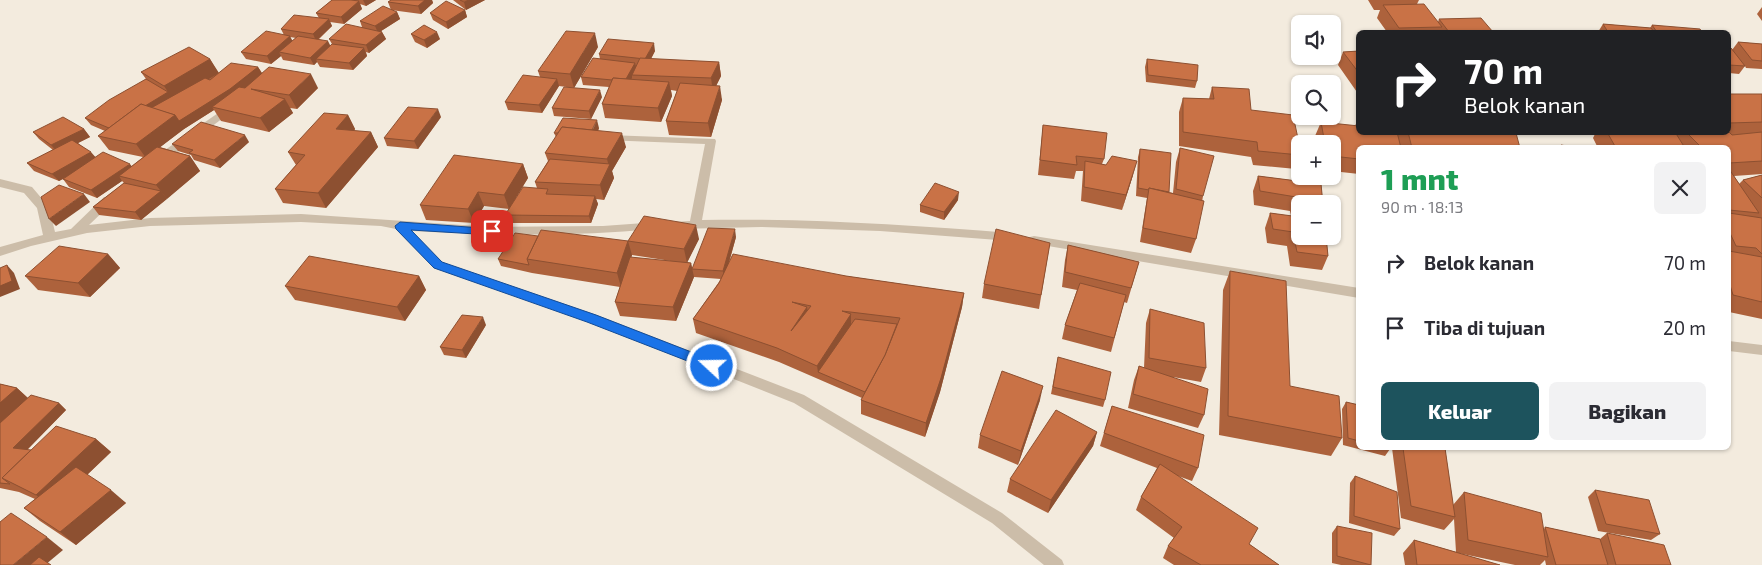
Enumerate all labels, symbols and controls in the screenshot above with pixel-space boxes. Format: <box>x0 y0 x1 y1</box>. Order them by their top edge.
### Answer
map controls <box>1291 15 1341 245</box>
button: sound <box>1291 15 1341 65</box>
text: 70 m <box>1464 49 1543 91</box>
icon: right <box>1381 50 1446 115</box>
button: search <box>1291 75 1341 125</box>
text: Belok kanan <box>1464 91 1585 117</box>
button: + <box>1291 135 1341 185</box>
text: 1 mnt <box>1381 160 1459 196</box>
button: close <box>1654 162 1706 214</box>
button: − <box>1291 195 1341 245</box>
text: 90 m · 18:13 <box>1381 197 1463 216</box>
pin <box>471 210 513 252</box>
icon: arrive <box>478 217 506 245</box>
icon: right <box>1381 249 1409 277</box>
text: Belok kanan <box>1424 251 1534 274</box>
text: 70 m <box>1664 251 1706 274</box>
icon: arrive <box>1381 314 1409 342</box>
text: Tiba di tujuan <box>1424 316 1545 339</box>
text: 20 m <box>1663 316 1706 339</box>
position arrow <box>685 339 737 391</box>
button: Keluar <box>1381 382 1539 440</box>
button: Bagikan <box>1549 382 1706 440</box>

